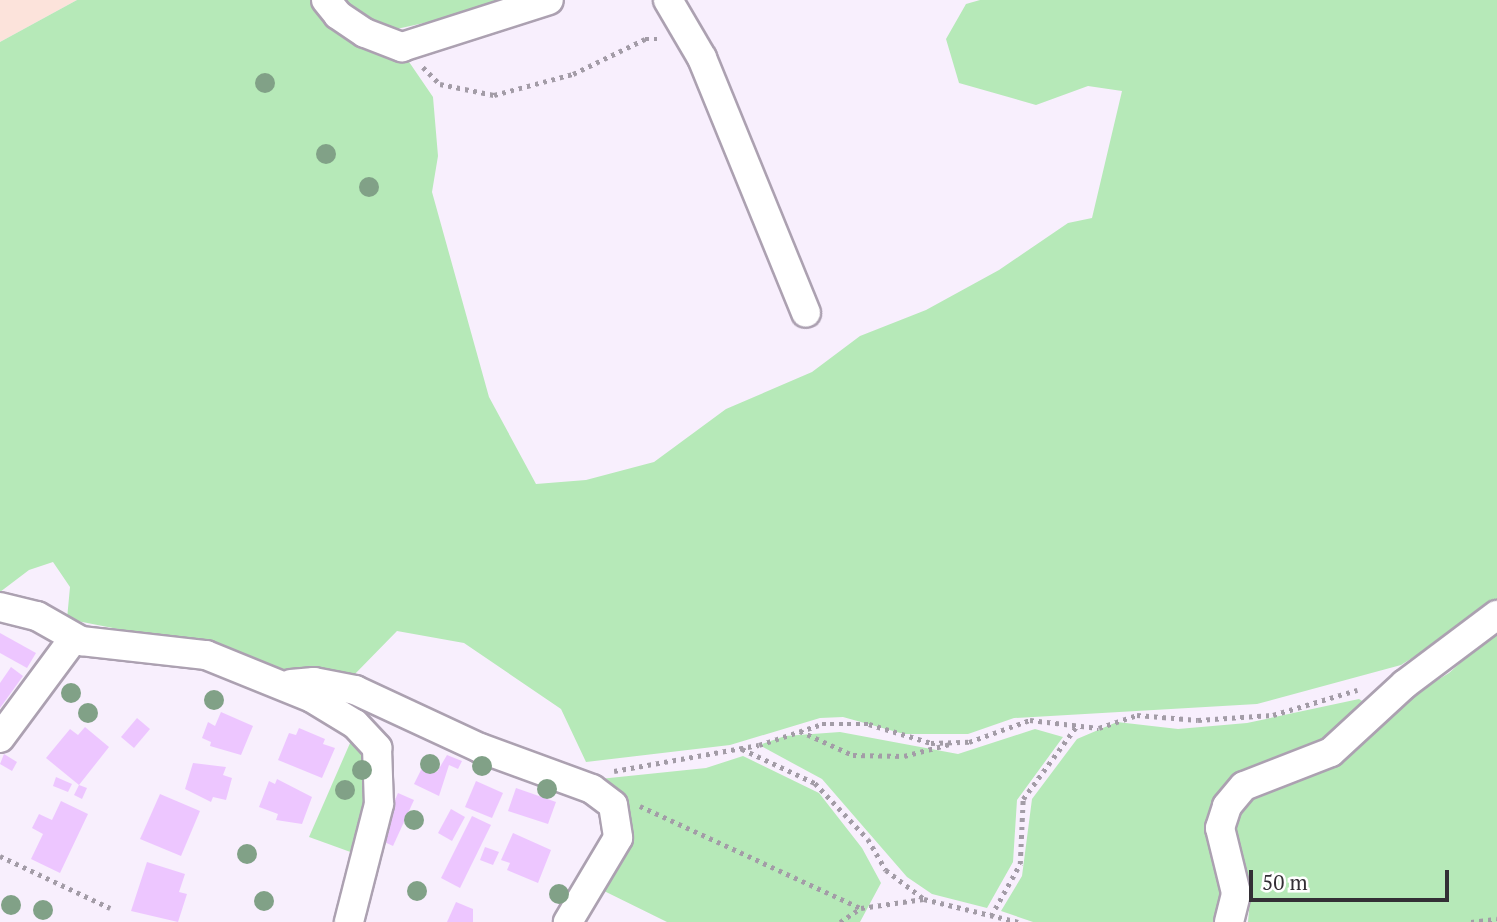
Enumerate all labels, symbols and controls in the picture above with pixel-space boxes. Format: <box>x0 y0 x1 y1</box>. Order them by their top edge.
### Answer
scale bar <box>1252 856 1452 900</box>
text: 50 m <box>1262 868 1308 896</box>

